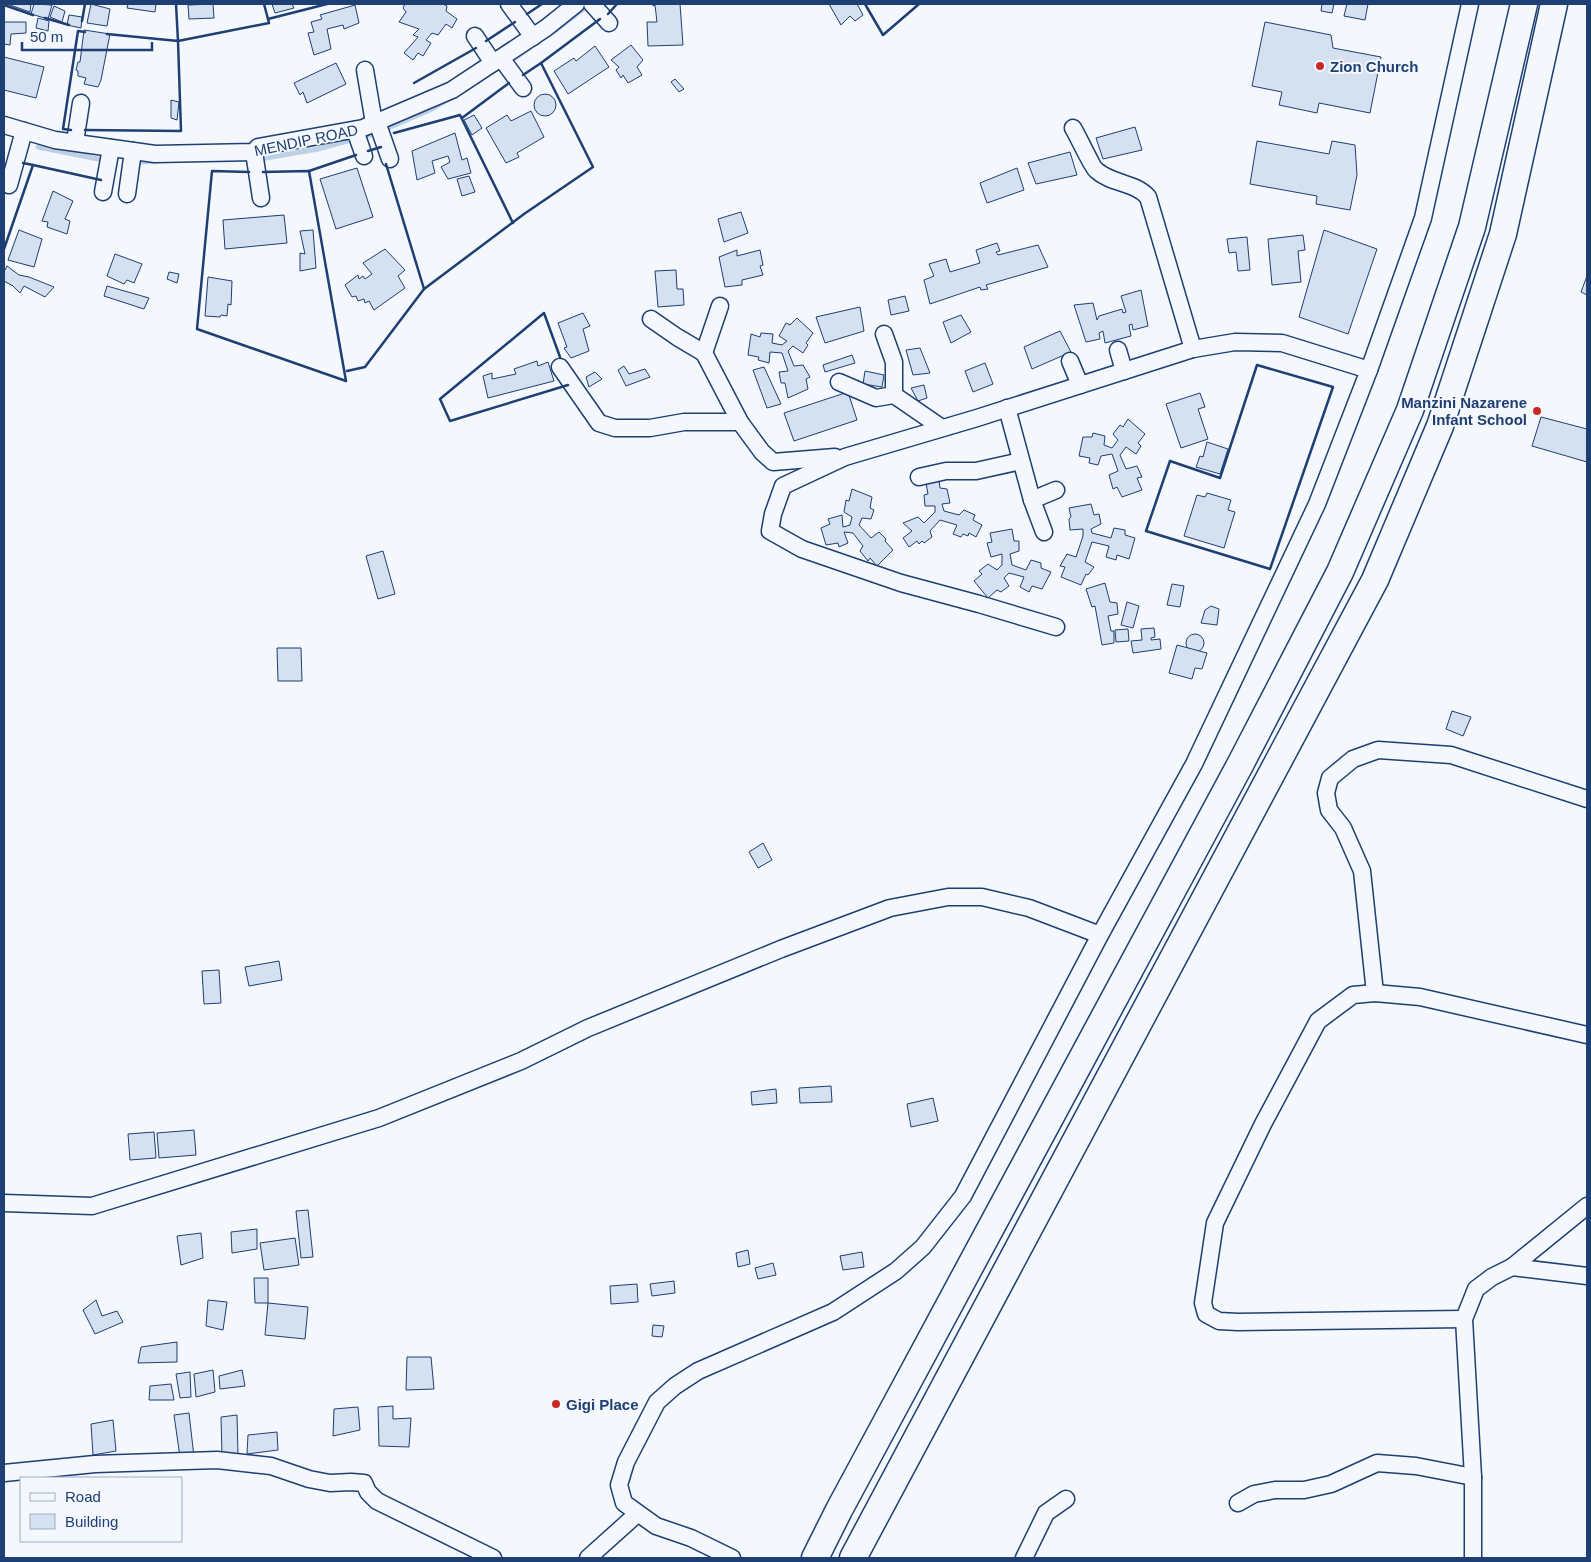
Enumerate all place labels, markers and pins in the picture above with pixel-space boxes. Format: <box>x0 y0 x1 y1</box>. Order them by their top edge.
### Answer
place label: Zion Church <box>1330 58 1418 75</box>
marker: Zion Church <box>1314 60 1326 72</box>
place label: Manzini Nazarene Infant School <box>1401 394 1527 428</box>
marker: Manzini Nazarene Infant School <box>1531 405 1543 417</box>
place label: Gigi Place <box>566 1396 639 1413</box>
marker: Gigi Place <box>550 1398 562 1410</box>

